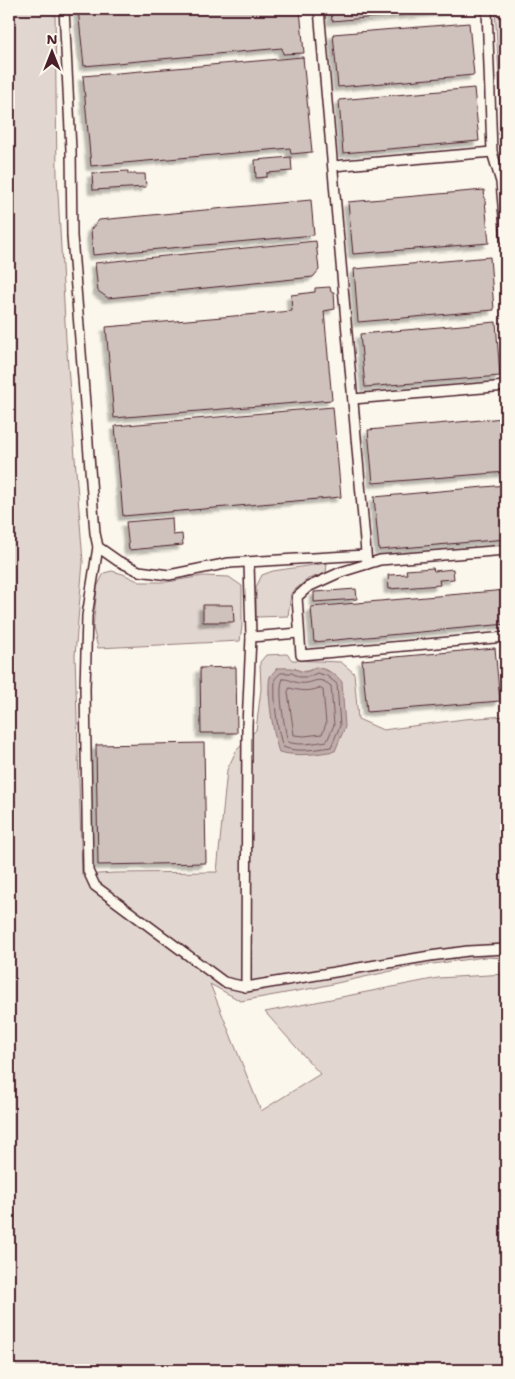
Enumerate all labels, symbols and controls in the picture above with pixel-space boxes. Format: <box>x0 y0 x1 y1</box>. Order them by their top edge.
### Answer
north arrow <box>28 28 78 78</box>
text: N <box>46 30 58 48</box>

